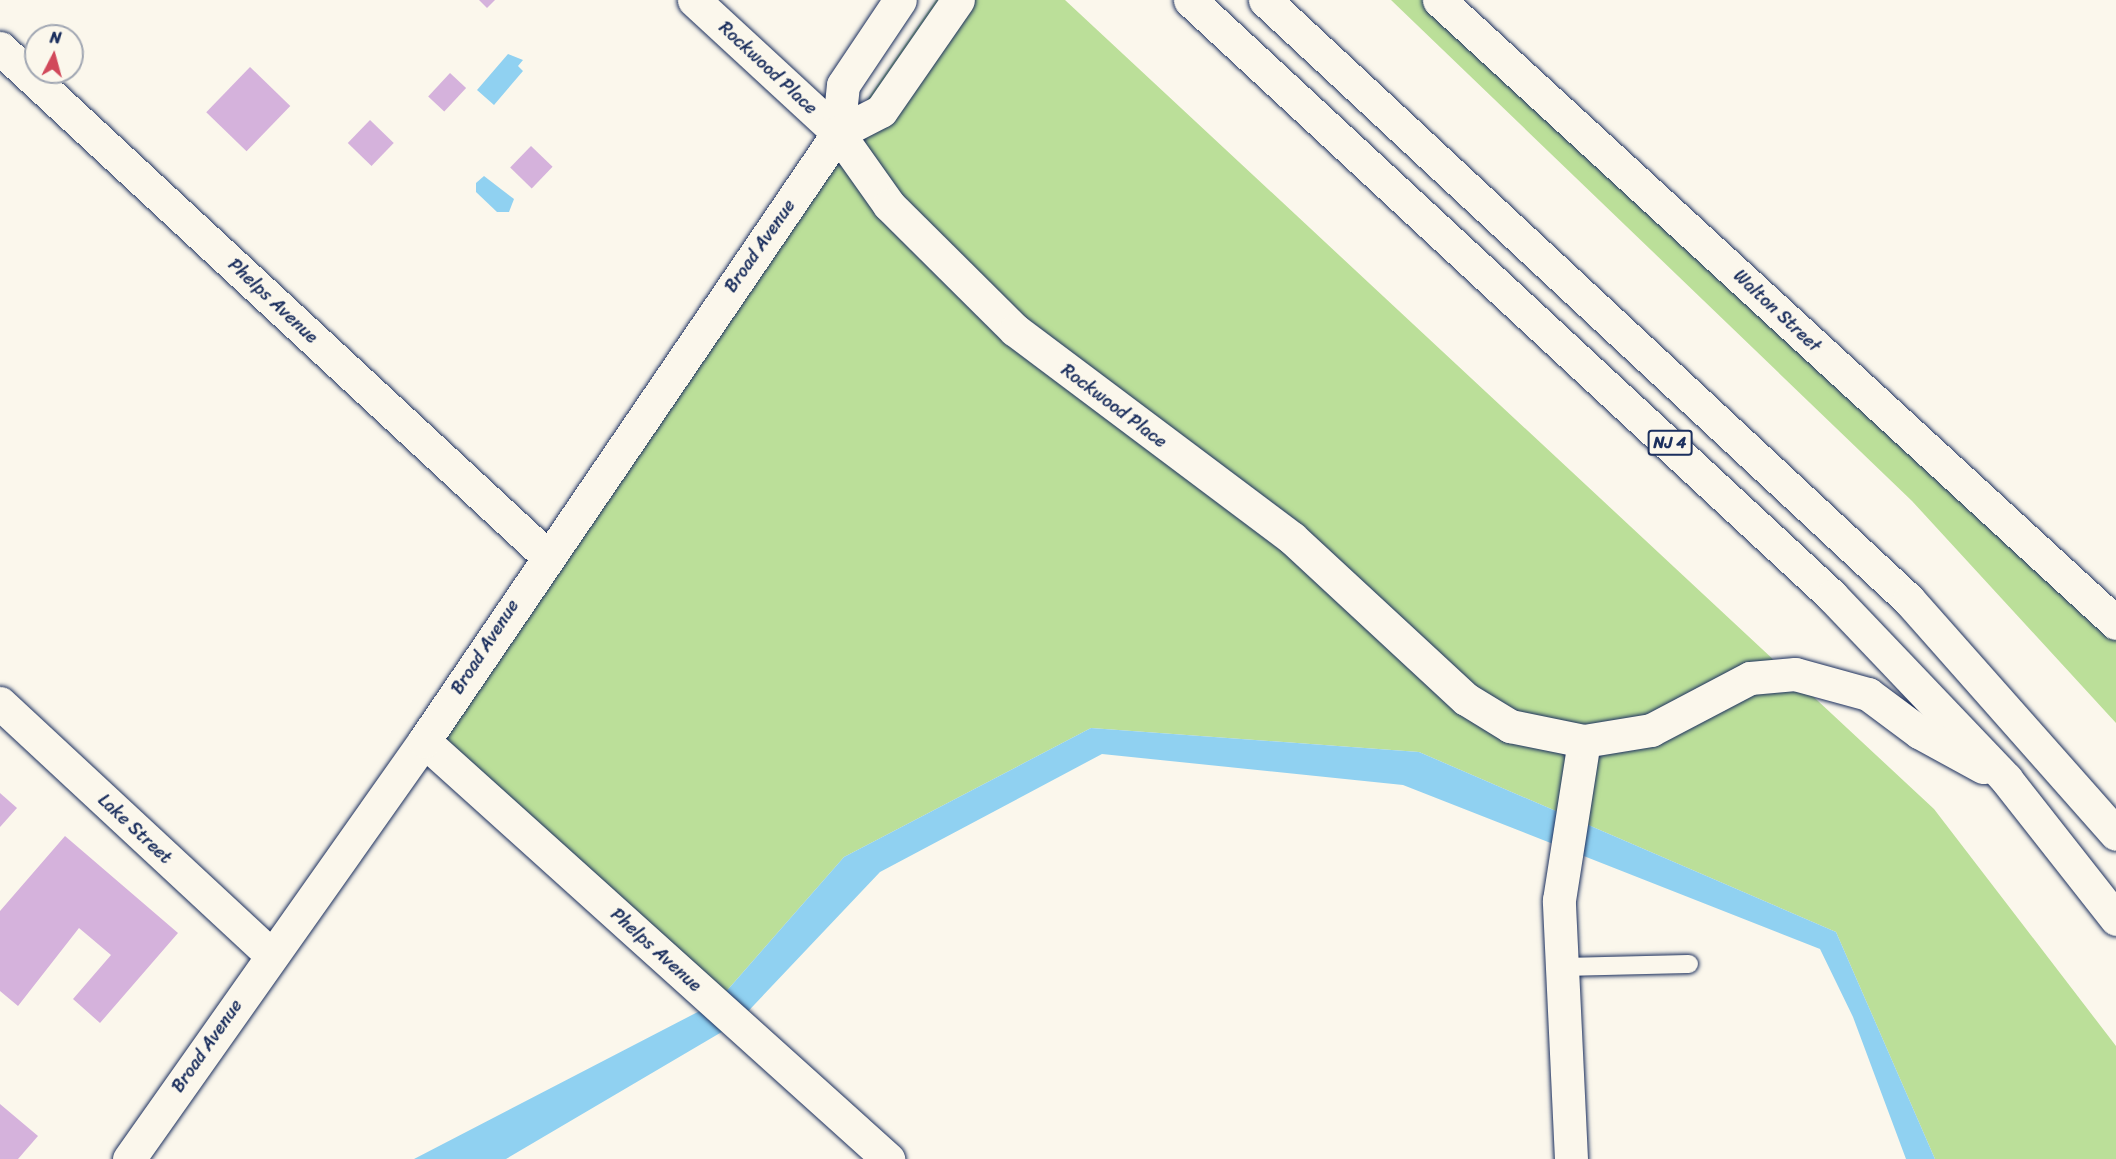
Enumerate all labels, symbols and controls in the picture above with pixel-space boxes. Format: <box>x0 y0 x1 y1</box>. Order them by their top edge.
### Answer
street label: Rockwood Place <box>714 17 822 119</box>
text: N <box>49 23 63 53</box>
north arrow <box>24 24 84 84</box>
street label: Broad Avenue <box>720 195 800 297</box>
street label: Phelps Avenue <box>224 254 322 348</box>
street label: Walton Street <box>1729 265 1825 357</box>
street label: Rockwood Place <box>1057 359 1171 453</box>
road number: NJ 4 <box>1648 430 1692 456</box>
street label: Broad Avenue <box>446 596 524 698</box>
street label: Lake Street <box>94 789 176 869</box>
street label: Phelps Avenue <box>606 904 706 996</box>
street label: Broad Avenue <box>167 995 247 1097</box>

